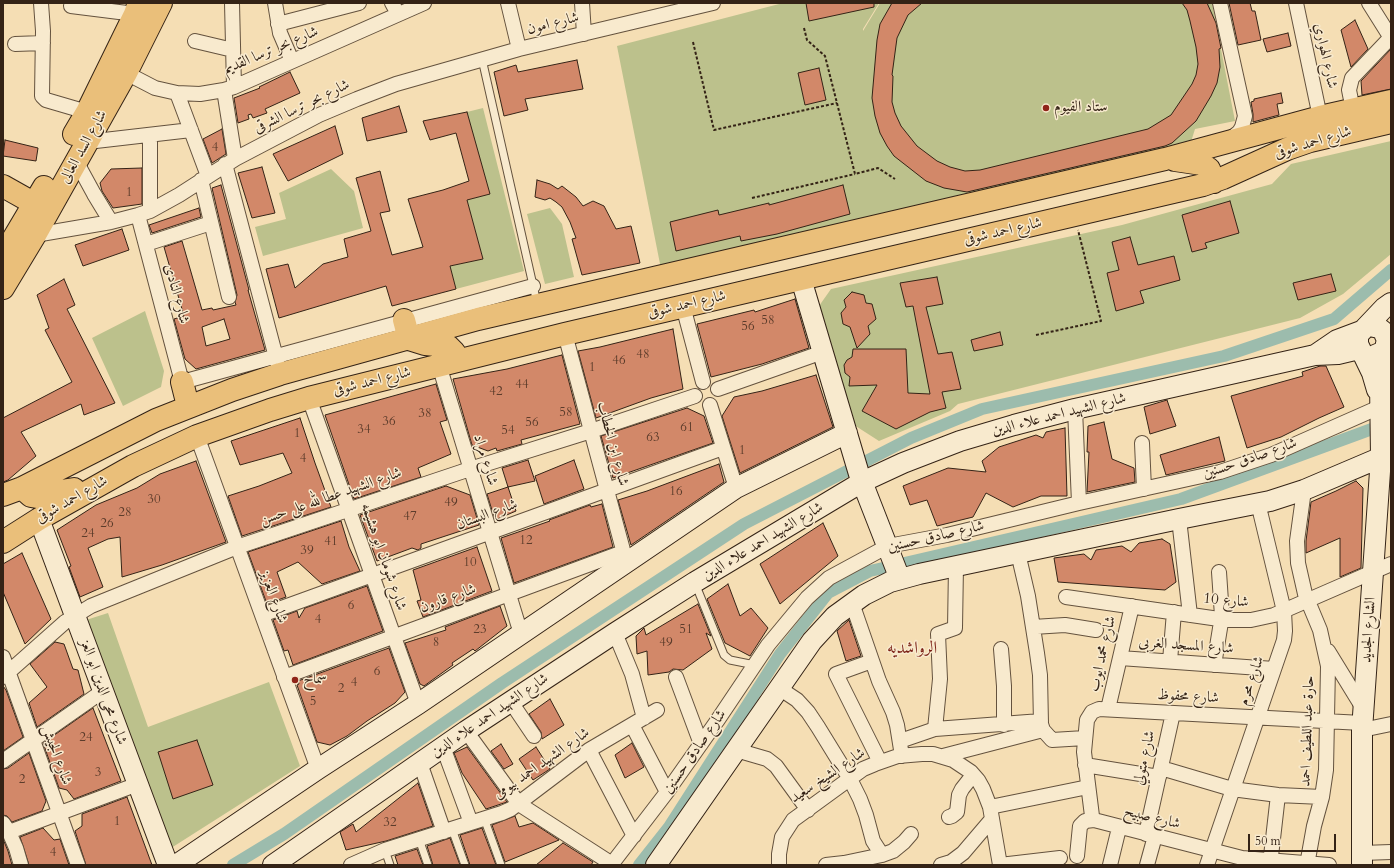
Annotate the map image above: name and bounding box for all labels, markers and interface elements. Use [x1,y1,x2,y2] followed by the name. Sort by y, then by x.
[525,9,581,39] street label: شارع امون
[1309,22,1341,90] street label: شارع الهواري
[221,23,321,79] street label: شارع بحر ترسا القديم
[251,76,353,138] street label: شارع بحر ترسا الشرقى
[1054,99,1108,117] place label: ستاد الفيوم
[1041,103,1051,113] marker: ستاد الفيوم
[56,107,112,187] street label: شارع السد العالى
[1272,123,1354,163] street label: شارع احمد شوقى
[212,140,218,156] house number: 4
[126,185,132,201] house number: 1
[962,214,1044,250] street label: شارع احمد شوقى
[159,262,193,326] street label: شارع النادى
[646,287,728,323] street label: شارع احمد شوقى
[761,313,775,329] house number: 58
[741,319,755,335] house number: 56
[636,347,650,363] house number: 48
[612,353,626,369] house number: 46
[589,360,595,376] house number: 1
[331,364,413,400] street label: شارع احمد شوقى
[515,377,529,393] house number: 44
[489,384,503,400] house number: 42
[990,390,1128,440] street label: شارع الشهيد احمد علاء الدين
[592,400,632,488] street label: شارع ابن الخطاب
[559,405,573,421] house number: 58
[418,406,432,422] house number: 38
[382,414,396,430] house number: 36
[525,415,539,431] house number: 56
[680,420,694,436] house number: 61
[357,422,371,438] house number: 34
[501,423,515,439] house number: 54
[294,426,300,442] house number: 1
[646,430,660,446] house number: 63
[469,432,501,488] street label: شارع مراد
[1201,434,1299,484] street label: شارع صادق حسنين
[739,443,745,459] house number: 1
[300,451,306,467] house number: 4
[258,464,404,530] street label: شارع الشهيد عطا لله على حسن
[33,472,111,528] street label: شارع احمد شوقى
[669,484,683,500] house number: 16
[147,492,161,508] house number: 30
[444,495,458,511] house number: 49
[454,496,520,534] street label: شارع البستان
[699,499,827,585] street label: شارع الشهيد احمد علاء الدين
[356,501,410,613] street label: شارع شومان ابو هشيمه
[118,505,132,521] house number: 28
[403,509,417,525] house number: 47
[100,516,114,532] house number: 26
[886,517,986,557] street label: شارع صادق حسنين
[81,526,95,542] house number: 24
[519,533,533,549] house number: 12
[324,534,338,550] house number: 41
[300,543,314,559] house number: 39
[463,555,477,571] house number: 10
[255,568,291,626] street label: شارع العزيز
[417,581,479,617] street label: شارع قارون
[1203,590,1249,612] street label: شارع 10
[1358,597,1380,663] street label: الشارع الجديد
[348,598,354,614] house number: 6
[315,612,321,628] house number: 4
[1086,614,1120,694] street label: شارع محمد ايوب
[473,622,487,638] house number: 23
[679,622,693,638] house number: 51
[1138,634,1234,658] street label: شارع المسجد الغربى
[433,635,439,651] house number: 8
[659,635,673,651] house number: 49
[76,637,130,747] street label: شارع محى الدين ابو العز
[887,639,937,659] district label: الرواشديه
[1235,654,1269,708] street label: شارع محرم
[374,664,380,680] house number: 6
[428,670,552,762] street label: شارع الشهيد احمد علاء الدين
[303,671,327,689] place label: سماح
[290,675,300,685] marker: سماح
[351,675,357,691] house number: 4
[1297,675,1319,787] street label: حارة عبد اللطيف احمد
[338,681,344,697] house number: 2
[1157,686,1219,708] street label: شارع محفوظ
[310,694,316,710] house number: 5
[659,707,731,797] street label: شارع صادق حسنين
[37,722,75,788] street label: شارع الجيش
[491,724,593,804] street label: شارع الشهيد احمد بيومى
[1130,729,1160,787] street label: شارع متولي
[79,730,93,746] house number: 24
[787,744,869,808] street label: شارع الشيخ سعيد
[95,765,101,781] house number: 3
[19,772,25,788] house number: 2
[1122,802,1182,834] street label: شارع صبيح
[114,814,120,830] house number: 1
[383,815,397,831] house number: 32
[1250,826,1338,852] scale bar
[1255,833,1281,849] text: 50 m
[50,845,56,861] house number: 4

